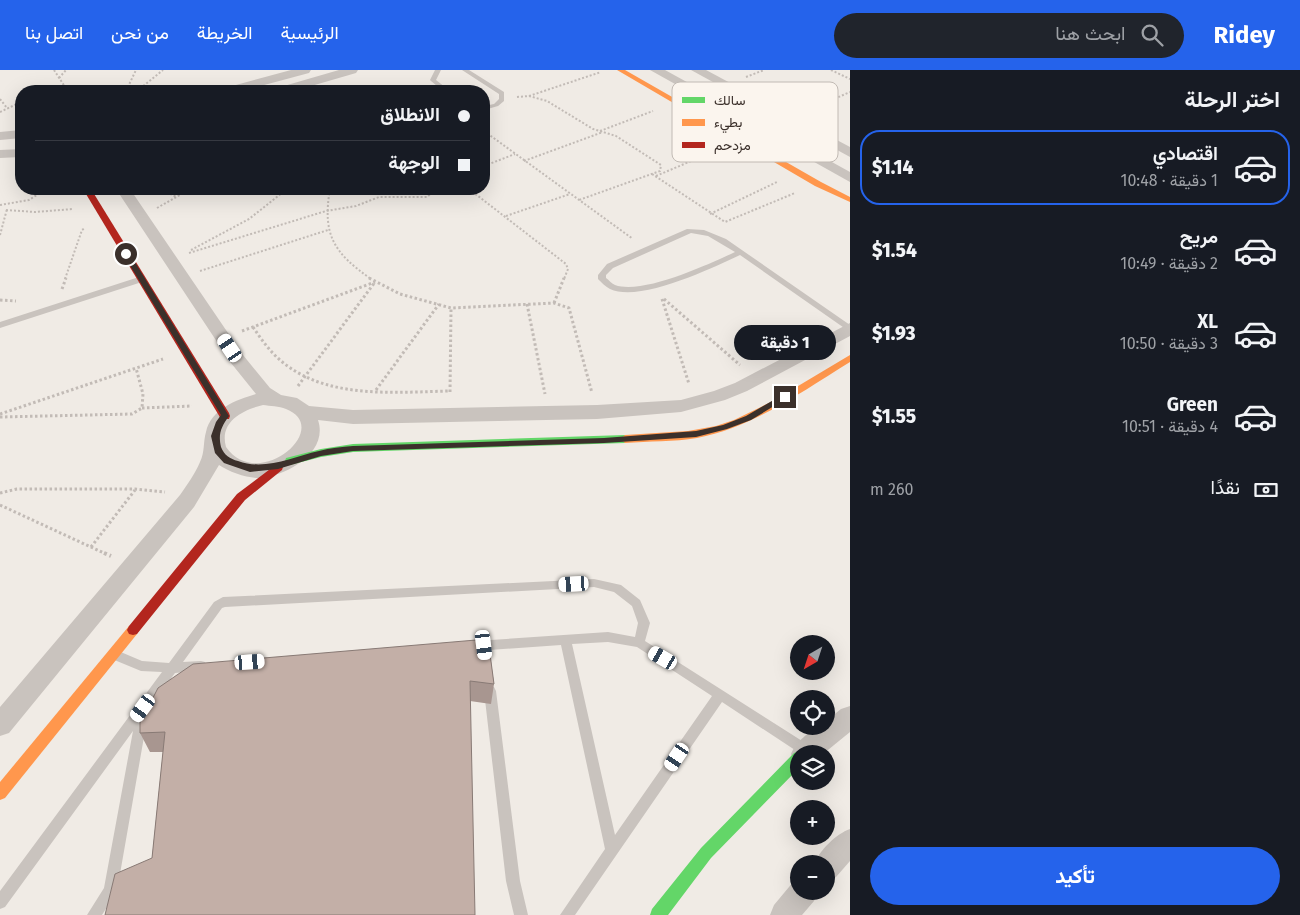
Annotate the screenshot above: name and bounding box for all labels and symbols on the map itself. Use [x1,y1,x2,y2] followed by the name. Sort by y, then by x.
[672,82,838,162] legend
[714,92,745,109] text: سالك
[714,114,742,134] text: بطيء
[714,137,751,154] text: مزدحم
[115,243,137,265] route start
[734,325,836,360] callout: 1 دقيقة
[215,331,244,365] car
[774,386,796,408] route end
[558,576,589,592] car
[474,629,493,661] car
[790,635,835,680] north arrow
[646,644,679,672] car
[234,653,265,671] car
[128,691,157,725] car
[662,740,691,774] car

